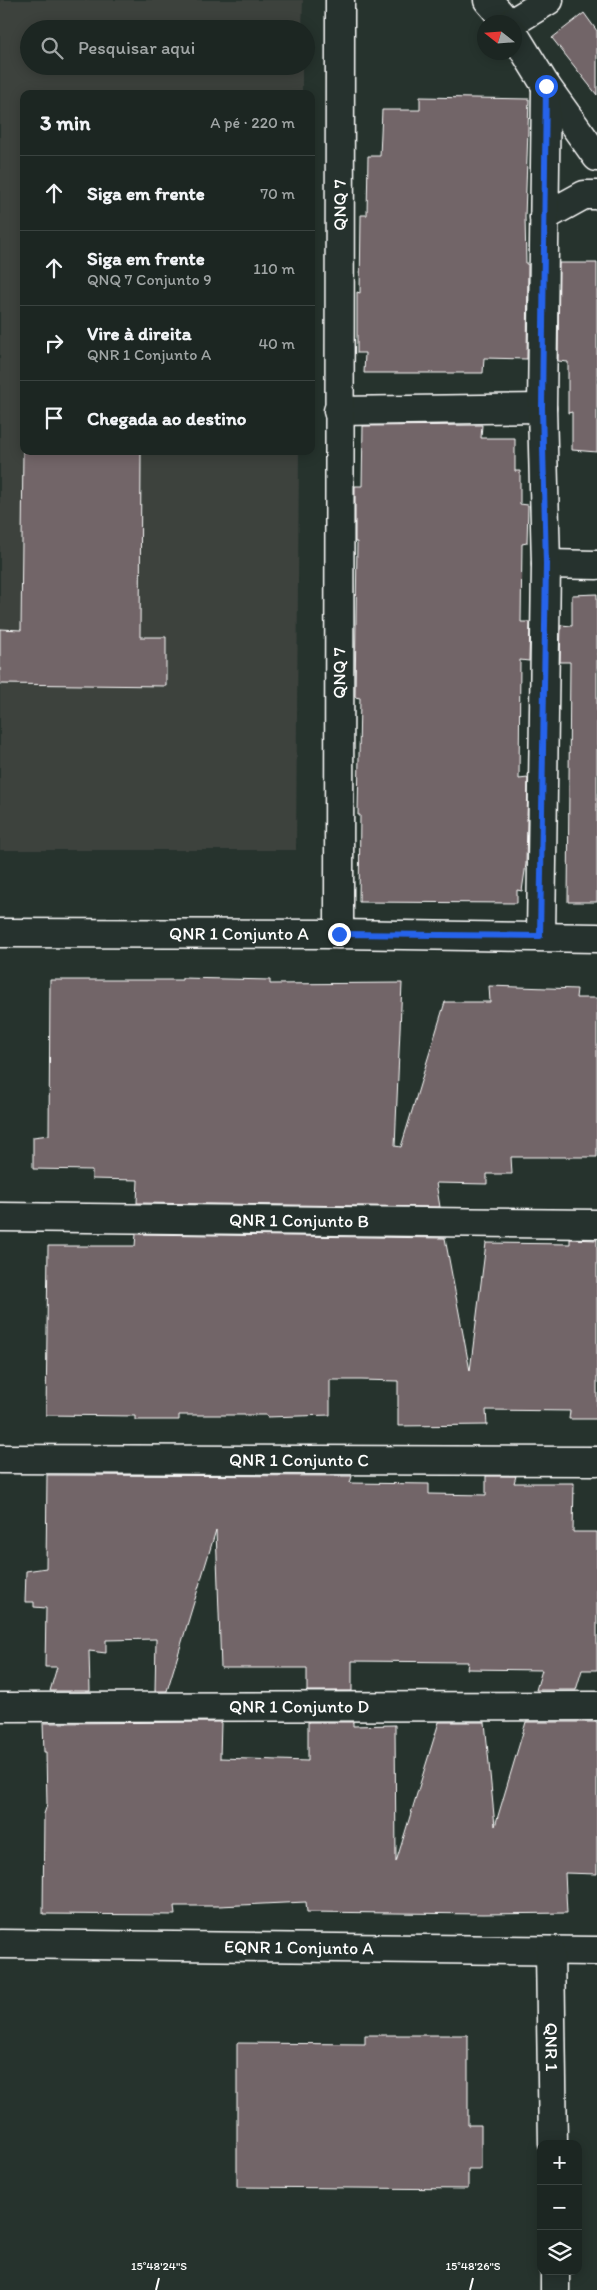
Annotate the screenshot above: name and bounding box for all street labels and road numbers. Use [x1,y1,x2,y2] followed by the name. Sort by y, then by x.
[329,179,351,231] street label: QNQ 7
[328,647,350,699] street label: QNQ 7
[169,922,309,945] street label: QNR 1 Conjunto A
[229,1209,369,1232] street label: QNR 1 Conjunto B
[229,1449,369,1471] street label: QNR 1 Conjunto C
[229,1695,369,1718] street label: QNR 1 Conjunto D
[224,1936,374,1959] street label: EQNR 1 Conjunto A
[540,2022,563,2072] street label: QNR 1

